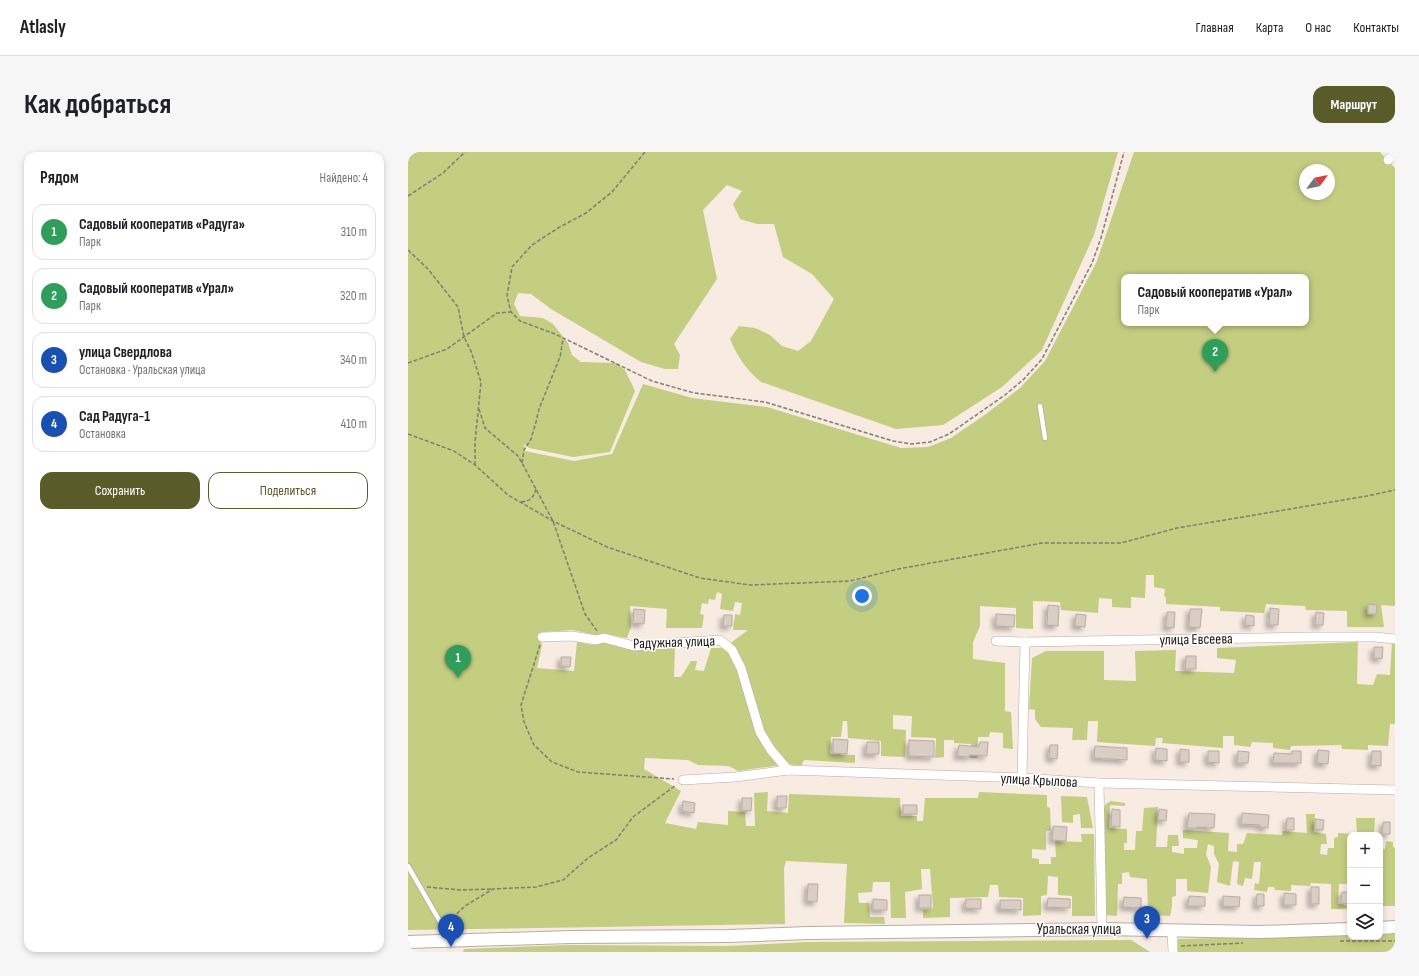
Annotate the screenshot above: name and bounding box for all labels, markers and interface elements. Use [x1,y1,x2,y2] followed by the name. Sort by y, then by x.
[20,16,66,39] text: Atlasly
[1196,19,1234,36] text: Главная
[1256,19,1283,36] text: Карта
[1305,19,1331,36] text: О нас
[1353,19,1399,36] text: Контакты
[1313,86,1395,123] button: Маршрут
[24,88,171,121] text: Как добраться
[1299,164,1335,200] north arrow
[40,168,79,188] text: Рядом
[320,170,368,186] text: Найдено: 4
[79,215,245,234] text: Садовый кооператив «Радуга»
[51,224,57,240] text: 1
[341,224,367,240] text: 310 m
[79,234,101,250] text: Парк
[1121,274,1309,326] popup
[79,279,234,298] text: Садовый кооператив «Урал»
[1137,283,1293,302] text: Садовый кооператив «Урал»
[51,288,57,304] text: 2
[340,288,367,304] text: 320 m
[79,298,101,314] text: Парк
[1137,302,1159,318] text: Парк
[1202,339,1228,372] pin: 2
[79,343,172,362] text: улица Свердлова
[51,352,57,368] text: 3
[340,352,367,368] text: 340 m
[79,362,206,378] text: Остановка · Уральская улица
[79,407,150,426] text: Сад Радуга-1
[51,416,57,432] text: 4
[341,416,367,432] text: 410 m
[79,426,126,442] text: Остановка
[40,472,200,509] button: Сохранить
[208,472,368,509] button: Поделиться
[852,586,872,606] your location
[1159,629,1233,650] street label: улица Евсеева
[633,632,716,653] street label: Радужная улица
[445,645,471,678] pin: 1
[1000,769,1078,792] street label: улица Крылова
[1347,832,1383,940] map controls
[1347,832,1383,868] button: +
[1347,868,1383,904] button: −
[1347,904,1383,940] button: layers
[1134,906,1160,939] pin: 3
[438,914,464,947] pin: 4
[1037,920,1121,939] street label: Уральская улица

